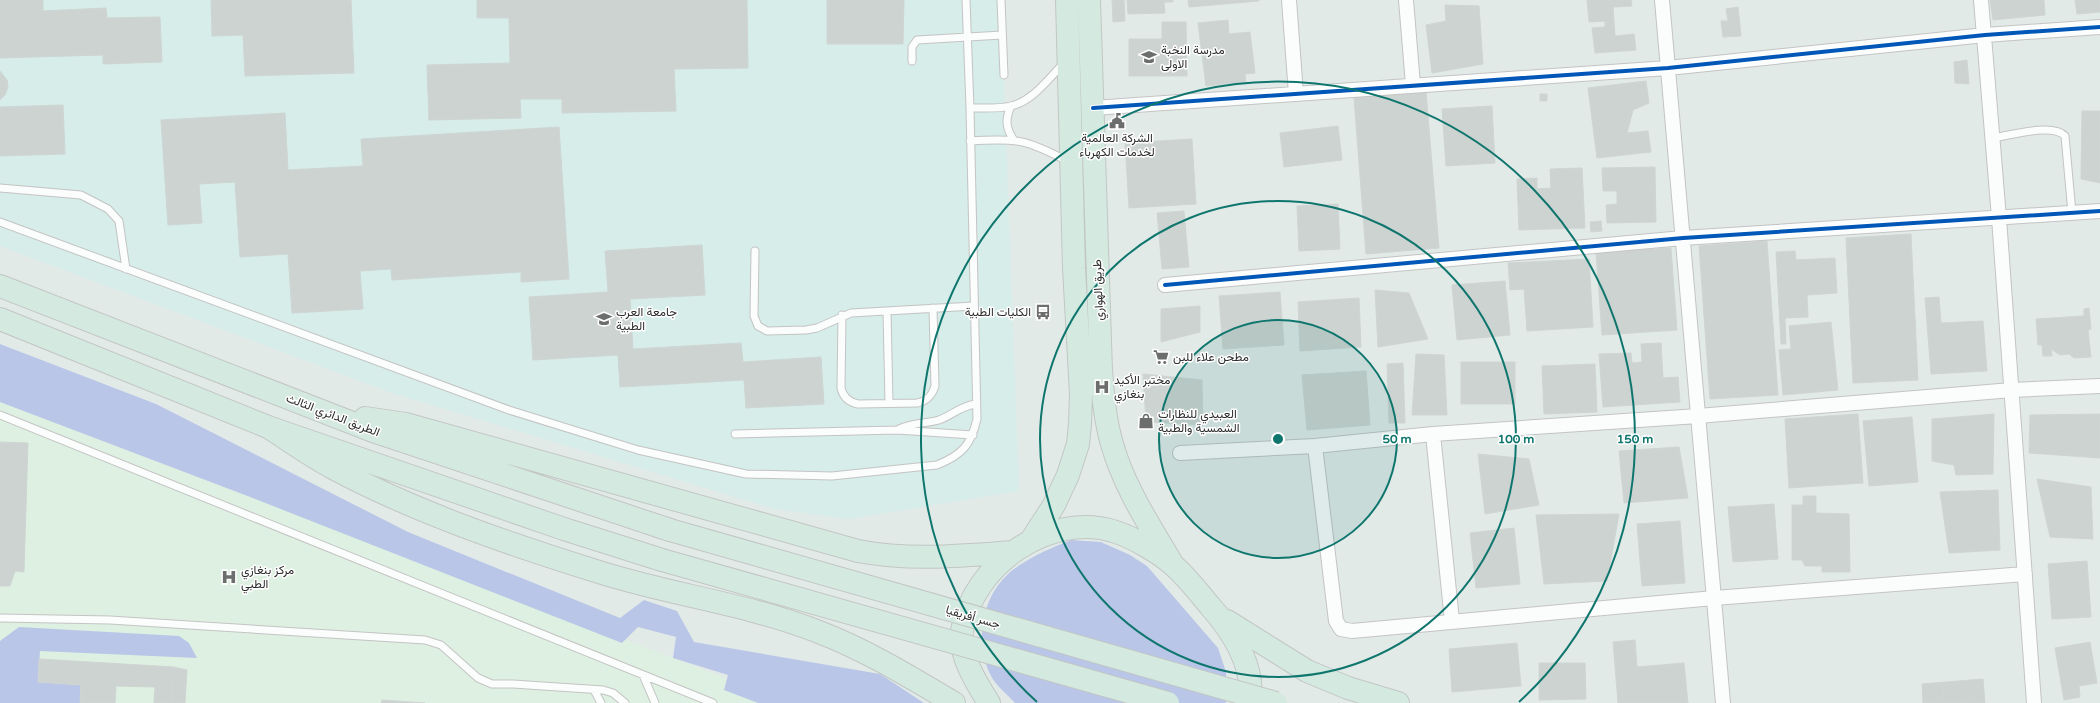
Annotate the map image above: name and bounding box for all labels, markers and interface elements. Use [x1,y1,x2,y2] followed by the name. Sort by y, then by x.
[1161,43,1225,72] place label: مدرسة النخبة الاولى
[1140,48,1158,66] school or university icon: مدرسة النخبة الاولى
[1108,112,1126,130] public building icon: الشركة العالمية لخدمات الكهرباء
[1079,131,1155,160] place label: الشركة العالمية لخدمات الكهرباء
[1090,259,1109,321] street label: طريق الهواري
[1034,303,1052,321] bus stop icon: الكليات الطبية
[616,305,677,333] place label: جامعة العرب الطبية
[965,305,1031,319] place label: الكليات الطبية
[595,310,613,328] school or university icon: جامعة العرب الطبية
[1152,348,1170,366] supermarket icon: مطحن علاء للبن
[1173,350,1249,365] place label: مطحن علاء للبن
[1114,373,1170,404] place label: مختبر الأكيد بنغازي
[1093,378,1111,396] hospital icon: مختبر الأكيد بنغازي
[283,391,382,442] street label: الطريق الدائري الثالث
[1158,407,1239,436] place label: العبيدي للنظارات الشمسية والطبية
[1137,412,1155,430] shop icon: العبيدي للنظارات الشمسية والطبية
[1271,432,1285,446] centre of rings
[1382,432,1412,446] text: 50 m
[1498,432,1534,446] text: 100 m
[1617,432,1653,446] text: 150 m
[241,563,294,594] place label: مركز بنغازي الطبي
[220,568,238,586] hospital icon: مركز بنغازي الطبي
[944,603,1002,632] street label: جسر أفريقيا

